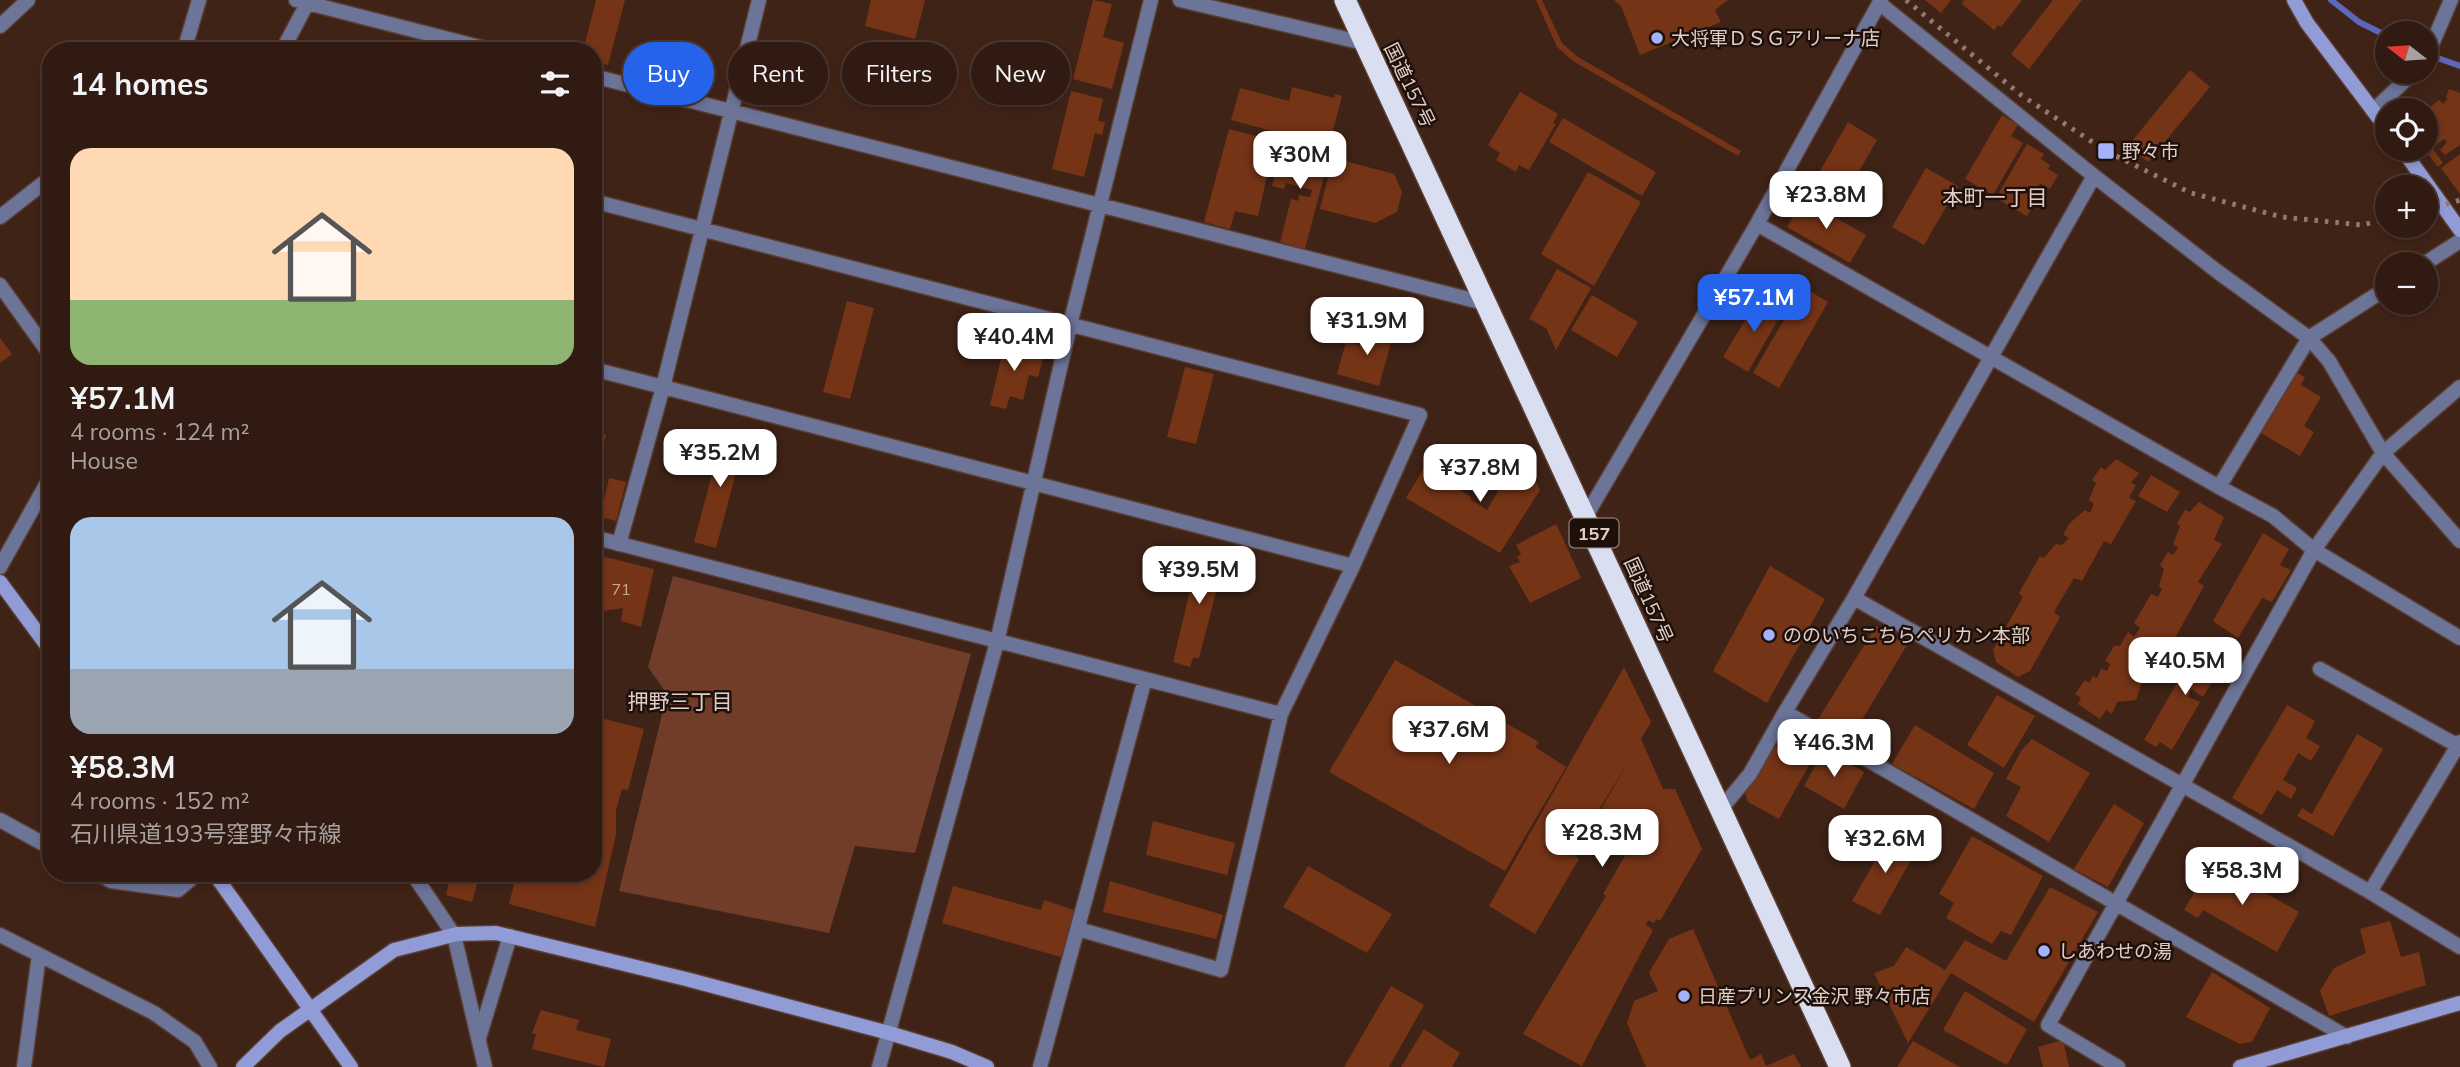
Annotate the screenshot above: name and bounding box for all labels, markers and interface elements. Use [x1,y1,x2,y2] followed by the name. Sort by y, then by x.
[2375,21,2438,84] north arrow
[2375,21,2438,315] map controls
[1671,26,1880,50] place label: 大将軍ＤＳＧアリーナ店
[1649,30,1665,46] marker: 大将軍ＤＳＧアリーナ店
[1379,39,1441,131] street label: 国道157号
[623,42,714,105] chip: Buy
[728,42,828,105] chip: Rent
[842,42,957,105] chip: Filters
[971,42,1070,105] chip: New
[70,65,209,103] text: 14 homes
[536,65,574,103] icon: filters
[2375,98,2438,161] button: locate
[1259,132,1341,191] pin: ¥30M
[1269,139,1331,168] text: ¥30M
[2122,139,2179,163] place label: 野々市
[2096,141,2116,161] marker: 野々市
[1769,172,1883,231] pin: ¥23.8M
[2375,175,2438,238] button: +
[1786,179,1866,208] text: ¥23.8M
[1943,184,2048,210] district label: 本町一丁目
[259,194,385,320] icon: home
[2375,252,2438,315] button: −
[1697,274,1811,334] pin: ¥57.1M
[1714,282,1794,311] text: ¥57.1M
[1310,298,1424,357] pin: ¥31.9M
[1327,305,1407,334] text: ¥31.9M
[957,314,1071,373] pin: ¥40.4M
[974,321,1054,350] text: ¥40.4M
[70,379,176,417] text: ¥57.1M
[70,417,250,446] text: 4 rooms · 124 m²
[663,430,777,489] pin: ¥35.2M
[680,437,760,466] text: ¥35.2M
[1423,444,1537,504] pin: ¥37.8M
[70,446,138,475] text: House
[1440,452,1520,481] text: ¥37.8M
[1570,518,1618,548] road number: 157
[1142,546,1256,606] pin: ¥39.5M
[1619,553,1679,647] street label: 国道157号
[1159,554,1239,583] text: ¥39.5M
[259,562,385,688] icon: home
[611,579,631,599] house number: 71
[1783,623,2030,647] place label: ののいちこちらペリカン本部
[1761,627,1777,643] marker: ののいちこちらペリカン本部
[2128,638,2242,697] pin: ¥40.5M
[2145,645,2225,674] text: ¥40.5M
[628,688,733,714] district label: 押野三丁目
[1392,706,1506,766] pin: ¥37.6M
[1409,714,1489,743] text: ¥37.6M
[1777,720,1891,779] pin: ¥46.3M
[1794,727,1874,756] text: ¥46.3M
[70,748,176,786] text: ¥58.3M
[70,786,250,815] text: 4 rooms · 152 m²
[1545,810,1659,869] pin: ¥28.3M
[1828,816,1942,875] pin: ¥32.6M
[1562,817,1642,846] text: ¥28.3M
[70,819,341,848] text: 石川県道193号窪野々市線
[1845,823,1925,852] text: ¥32.6M
[2185,848,2299,907] pin: ¥58.3M
[2202,855,2282,884] text: ¥58.3M
[2058,939,2172,963] place label: しあわせの湯
[2036,943,2052,959] marker: しあわせの湯
[1698,984,1931,1008] place label: 日産プリンス金沢 野々市店
[1676,988,1692,1004] marker: 日産プリンス金沢 野々市店

